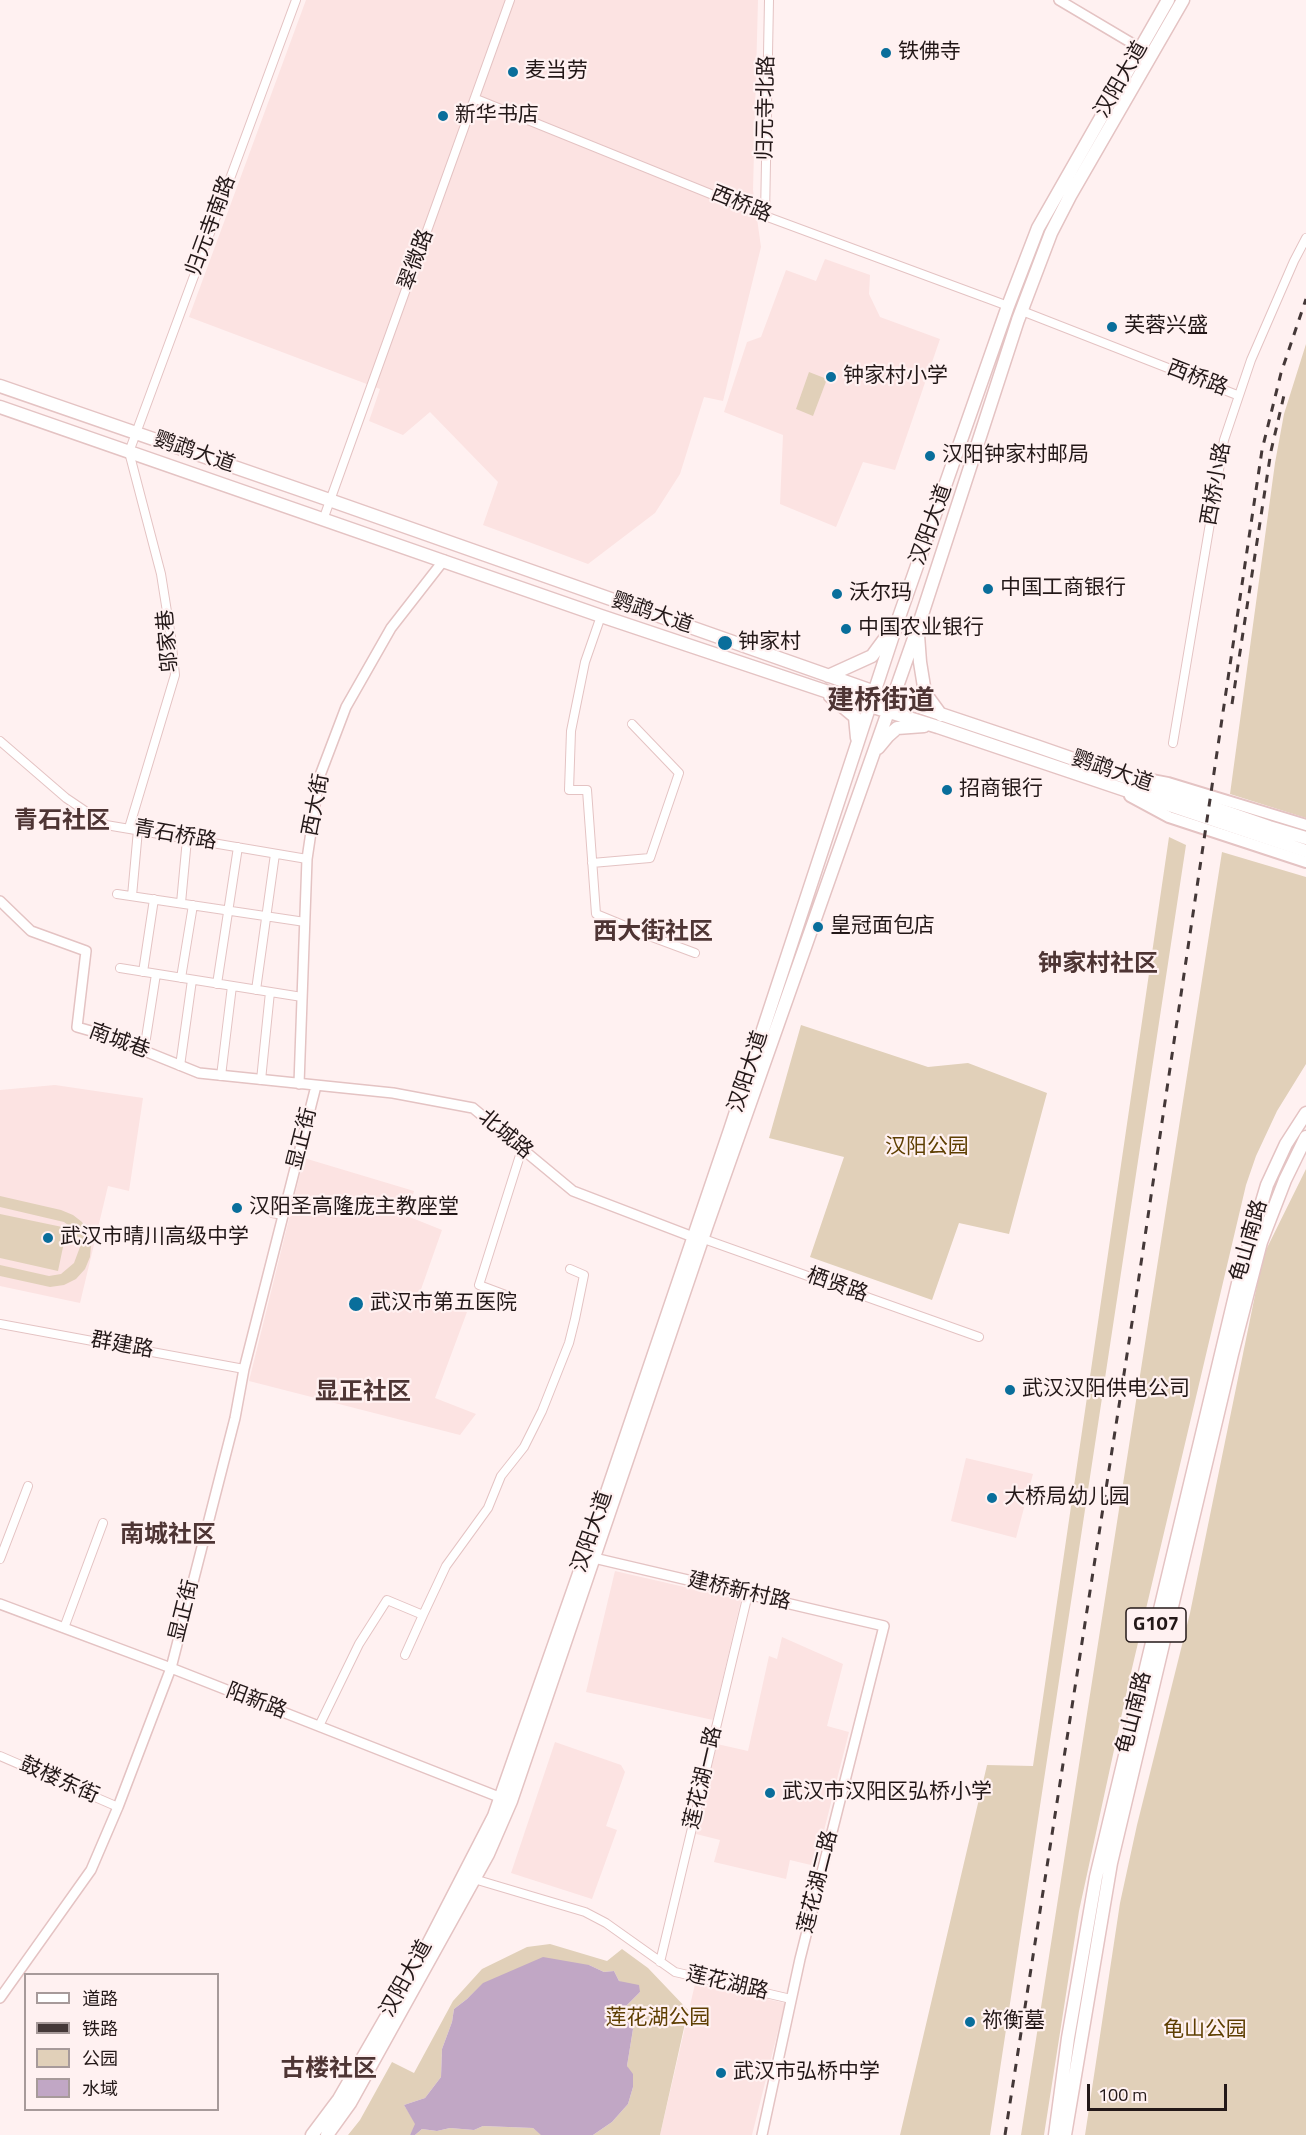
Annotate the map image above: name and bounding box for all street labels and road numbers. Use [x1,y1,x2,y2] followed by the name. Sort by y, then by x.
[1090,37,1154,123] street label: 汉阳大道
[753,55,781,161] street label: 归元寺北路
[182,172,242,280] street label: 归元寺南路
[707,182,775,228] street label: 西桥路
[394,226,440,294] street label: 翠微路
[1163,356,1231,402] street label: 西桥路
[150,427,238,479] street label: 鹦鹉大道
[1197,440,1237,528] street label: 西桥小路
[906,481,958,569] street label: 汉阳大道
[608,588,696,640] street label: 鹦鹉大道
[154,609,184,673] street label: 邬家巷
[1068,746,1156,798] street label: 鹦鹉大道
[299,772,335,838] street label: 西大街
[131,816,219,856] street label: 青石桥路
[85,1019,153,1065] street label: 南城巷
[724,1028,774,1116] street label: 汉阳大道
[283,1105,323,1173] street label: 显正街
[473,1105,537,1165] street label: 北城路
[1226,1197,1274,1285] street label: 龟山南路
[803,1264,871,1308] street label: 栖贤路
[89,1328,155,1364] street label: 群建路
[567,1488,619,1576] street label: 汉阳大道
[685,1568,793,1616] street label: 建桥新村路
[165,1577,205,1645] street label: 显正街
[1126,1608,1186,1642] road number: G107
[1113,1669,1157,1757] street label: 龟山南路
[222,1679,290,1725] street label: 阳新路
[680,1724,728,1832] street label: 莲花湖一路
[16,1752,102,1810] street label: 鼓楼东街
[794,1828,844,1936] street label: 莲花湖二路
[376,1936,438,2022] street label: 汉阳大道
[683,1962,771,2006] street label: 莲花湖路

